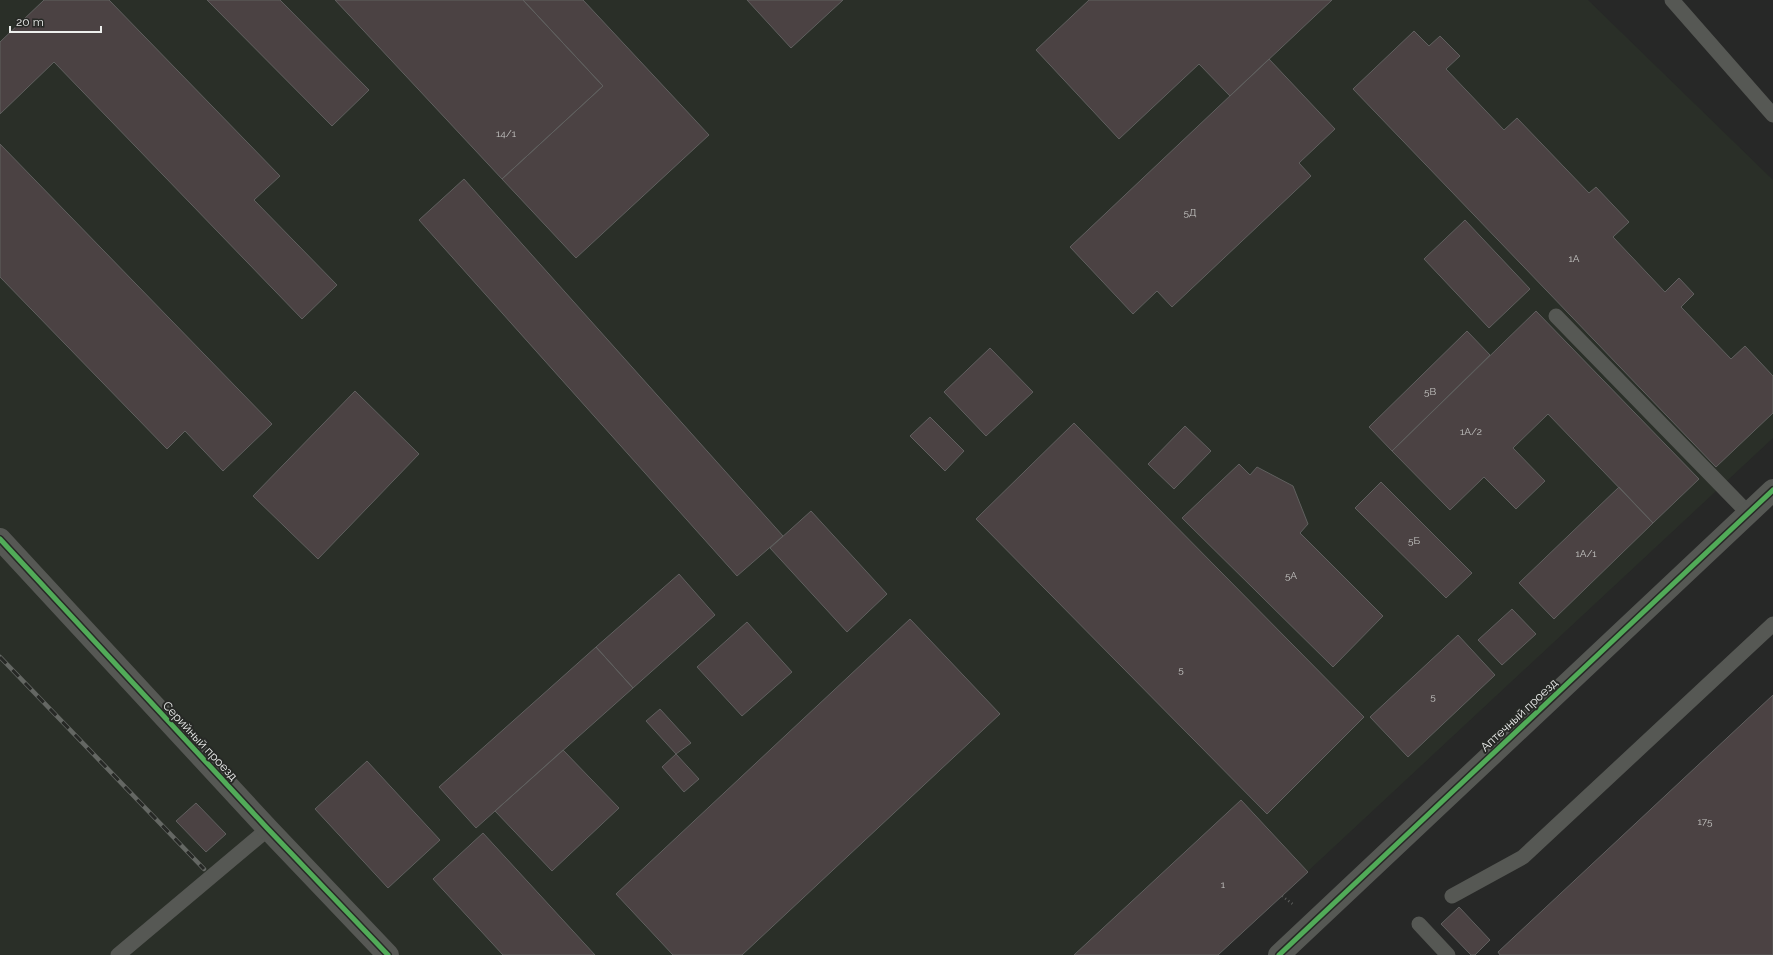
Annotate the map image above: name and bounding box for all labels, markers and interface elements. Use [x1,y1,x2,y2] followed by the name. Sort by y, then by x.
[10,8,101,34] scale bar
[16,15,44,29] text: 20 m
[496,128,517,139] house number: 14/1
[1184,207,1197,218] house number: 5Д
[1568,253,1580,264] house number: 1А
[1424,386,1436,397] house number: 5В
[1460,426,1482,437] house number: 1А/2
[1408,535,1420,546] house number: 5Б
[1575,548,1597,559] house number: 1А/1
[1285,570,1297,581] house number: 5А
[1178,664,1184,675] house number: 5
[1478,676,1560,754] street label: Аптечный проезд
[1430,691,1436,702] house number: 5
[160,699,240,784] street label: Серийный проезд
[1698,816,1713,827] house number: 175
[1221,879,1226,890] house number: 1

